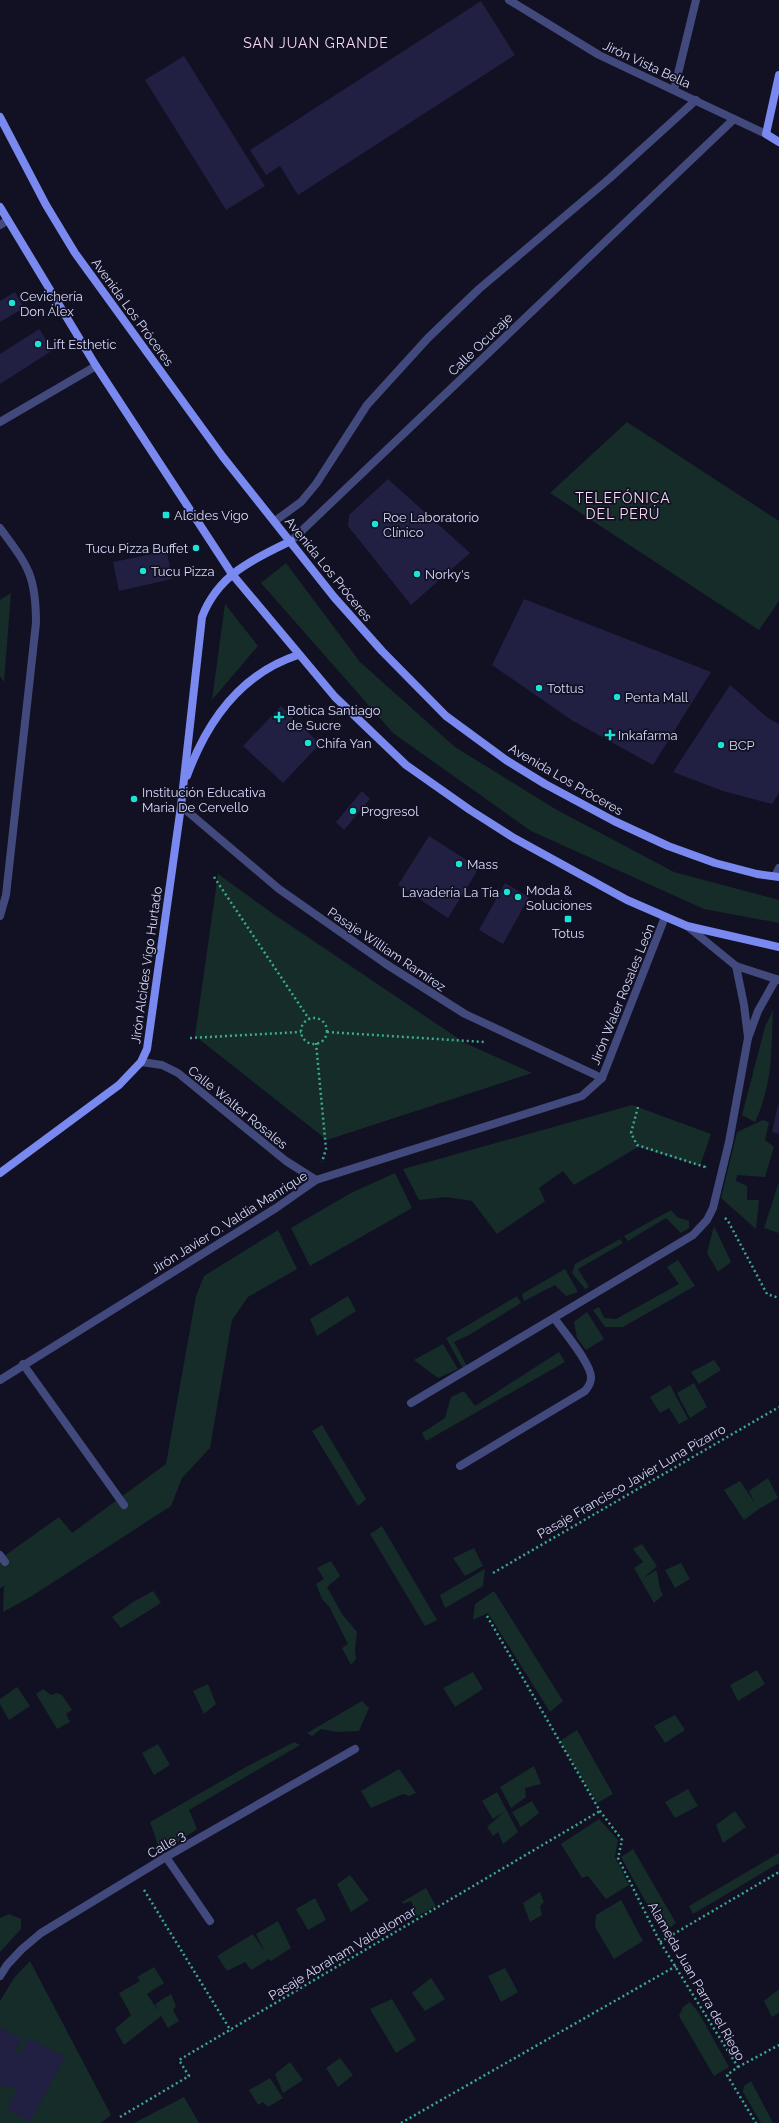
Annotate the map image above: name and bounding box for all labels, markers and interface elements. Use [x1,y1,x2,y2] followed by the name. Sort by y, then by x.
[243,35,389,51] district label: SAN JUAN GRANDE
[601,38,693,91] street label: Jirón Vista Bella
[88,256,177,369] street label: Avenida Los Próceres
[20,289,83,319] place label: Cevichería Don Álex
[7,298,17,308] marker: Cevichería Don Álex
[445,310,516,379] street label: Calle Ocucaje
[46,337,116,352] place label: Lift Esthetic
[33,339,43,349] marker: Lift Esthetic
[575,489,671,522] district label: TELEFÓNICA DEL PERÚ
[174,508,249,523] place label: Alcides Vigo
[161,510,171,520] marker: Alcides Vigo
[383,510,479,540] place label: Roe Laboratorio Clínico
[282,514,375,624] street label: Avenida Los Próceres
[370,519,380,529] marker: Roe Laboratorio Clínico
[85,541,189,556] place label: Tucu Pizza Buffet
[191,543,201,553] marker: Tucu Pizza Buffet
[151,564,215,579] place label: Tucu Pizza
[138,566,148,576] marker: Tucu Pizza
[425,567,470,582] place label: Norky's
[412,569,422,579] marker: Norky's
[547,681,584,696] place label: Tottus
[534,683,544,693] marker: Tottus
[625,690,689,705] place label: Penta Mall
[612,692,622,702] marker: Penta Mall
[287,703,381,733] place label: Botica Santiago de Sucre
[274,712,284,722] marker: Botica Santiago de Sucre
[618,728,678,743] place label: Inkafarma
[605,730,615,740] marker: Inkafarma
[316,736,372,751] place label: Chifa Yan
[303,738,313,748] marker: Chifa Yan
[729,738,755,753] place label: BCP
[716,740,726,750] marker: BCP
[506,741,626,818] street label: Avenida Los Próceres
[142,785,266,815] place label: Institución Educativa Maria De Cervello
[129,794,139,804] marker: Institución Educativa Maria De Cervello
[361,804,419,819] place label: Progresol
[348,806,358,816] marker: Progresol
[467,857,498,872] place label: Mass
[454,859,464,869] marker: Mass
[526,883,592,913] place label: Moda & Soluciones
[128,885,165,1045] street label: Jirón Alcides Vigo Hurtado
[402,885,499,900] place label: Lavadería La Tía
[502,887,512,897] marker: Lavadería La Tía
[513,892,523,902] marker: Moda & Soluciones
[325,904,449,995] street label: Pasaje William Ramírez
[563,914,573,924] marker: Totus
[587,921,658,1067] street label: Jirón Waler Rosales León
[552,926,584,941] place label: Totus
[185,1063,290,1152] street label: Calle Walter Rosales
[148,1168,310,1277] street label: Jirón Javier O. Valdia Manrique
[534,1421,728,1542] street label: Pasaje Francisco Javier Luna Pizarro
[145,1828,188,1861] street label: Calle 3
[645,1899,748,2063] street label: Alameda Juan Parra del Riego
[266,1903,419,2003] street label: Pasaje Abraham Valdelomar

